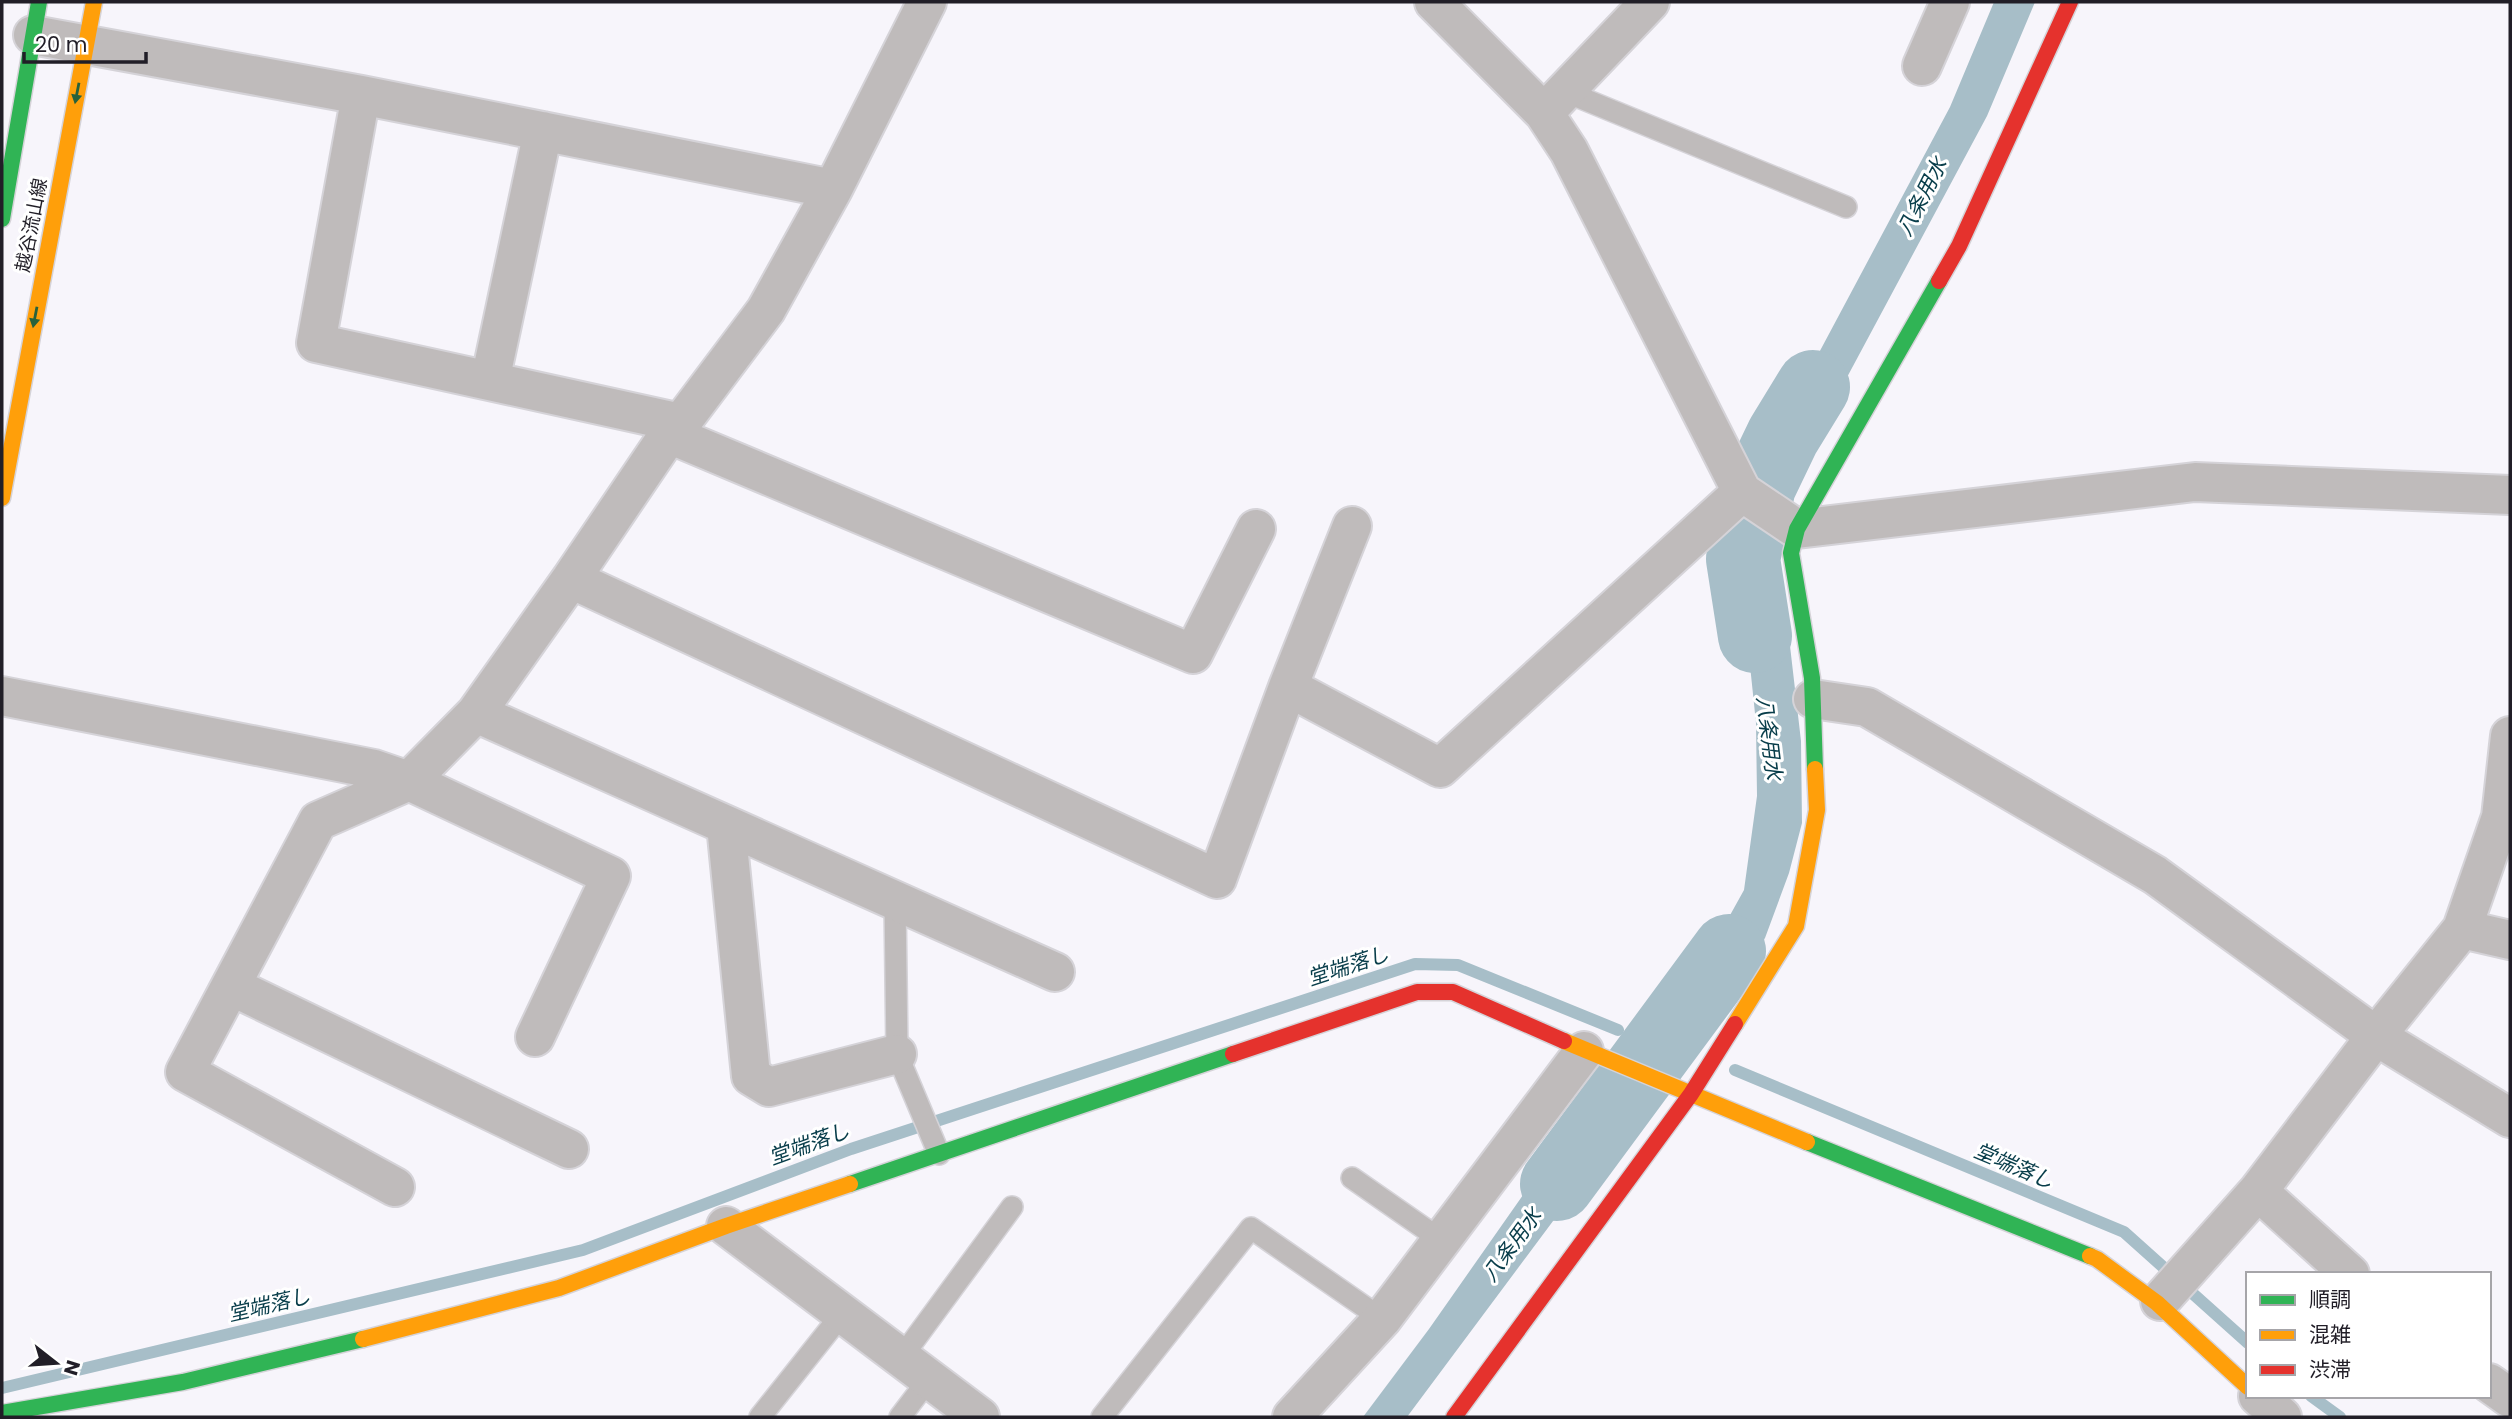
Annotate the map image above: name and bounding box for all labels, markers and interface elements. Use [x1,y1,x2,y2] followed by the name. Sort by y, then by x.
[24,21,147,65] scale bar
[35,30,88,59] text: 20 m
[71,82,82,104] one-way arrow
[1890,151,1954,241] water label: 八条用水
[9,176,54,274] street label: 越谷流山線
[30,306,41,328] one-way arrow
[1750,694,1789,783] water label: 八条用水
[1303,939,1392,992] water label: 堂端落し
[764,1116,853,1172] water label: 堂端落し
[1970,1136,2059,1195] water label: 堂端落し
[1475,1201,1549,1287] water label: 八条用水
[2246,1272,2491,1398] legend
[225,1281,313,1328] water label: 堂端落し
[2309,1285,2351,1314] text: 順調
[2309,1320,2351,1349] text: 混雑
[21,1328,91,1398] north arrow
[2309,1355,2351,1384] text: 渋滞
[57,1357,87,1379] text: N

